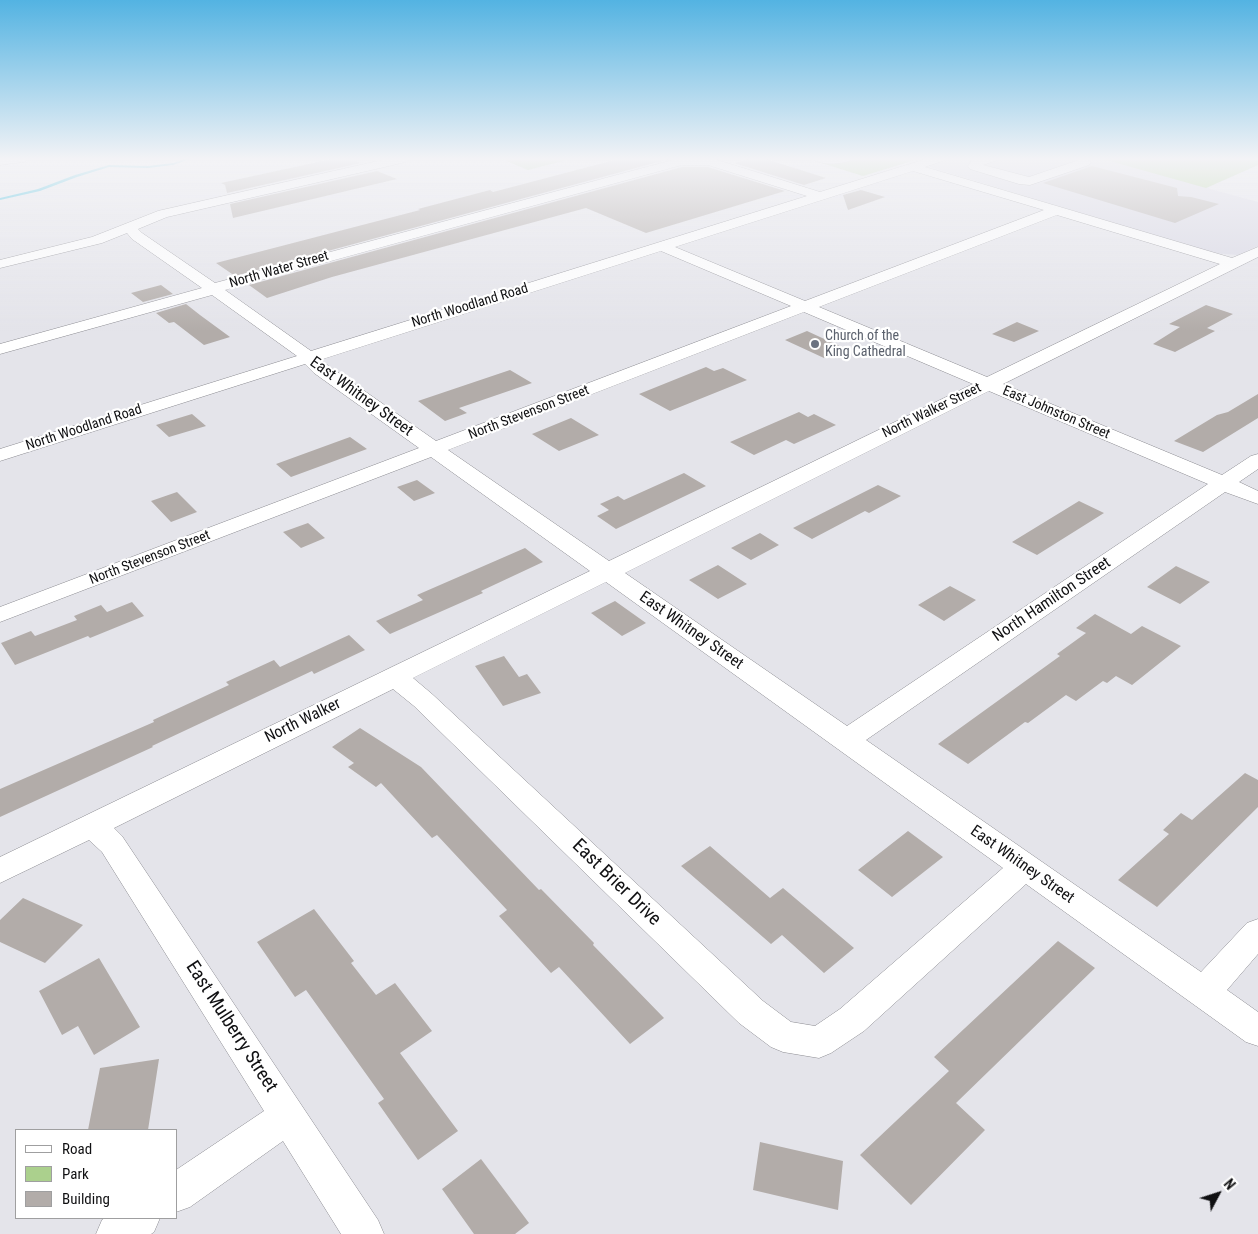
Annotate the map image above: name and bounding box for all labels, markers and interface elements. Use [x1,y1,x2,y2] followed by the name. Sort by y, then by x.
[227,248,331,292] street label: North Water Street
[410,280,530,332] street label: North Woodland Road
[825,328,906,361] place label: Church of the King Cathedral
[809,338,821,350] marker: Church of the King Cathedral
[306,353,416,441] street label: East Whitney Street
[880,380,984,442] street label: North Walker Street
[466,382,592,444] street label: North Stevenson Street
[1000,383,1112,443] street label: East Johnston Street
[24,401,144,455] street label: North Woodland Road
[87,527,213,589] street label: North Stevenson Street
[989,554,1115,646] street label: North Hamilton Street
[635,588,747,674] street label: East Whitney Street
[262,694,344,748] street label: North Walker
[966,822,1078,908] street label: East Whitney Street
[567,835,665,931] street label: East Brier Drive
[180,957,282,1097] street label: East Mulberry Street
[15,1129,178,1219] legend
[62,1140,92,1158] text: Road
[62,1165,89,1183] text: Park
[1193,1169,1243,1219] north arrow
[1221,1176,1238,1193] text: N
[62,1190,110,1208] text: Building

